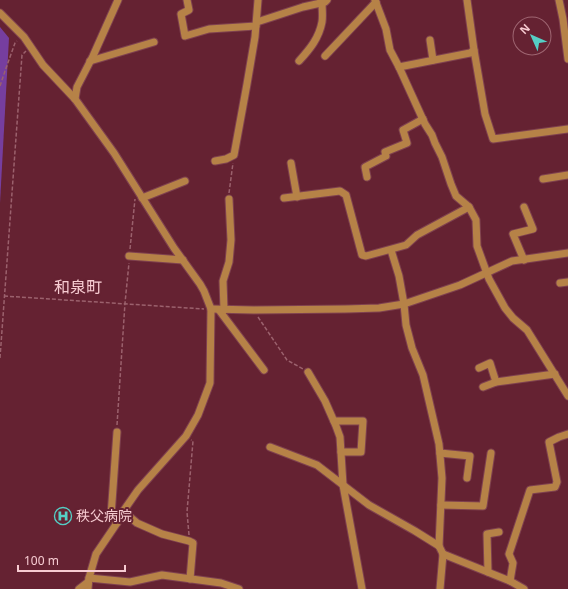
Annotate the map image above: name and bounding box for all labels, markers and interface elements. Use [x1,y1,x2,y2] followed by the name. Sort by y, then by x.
[512,16,552,56] north arrow
[516,20,533,37] text: N
[54,276,102,298] district label: 和泉町
[53,506,73,526] hospital icon: 秩父病院
[76,506,132,525] place label: 秩父病院
[18,547,125,573] scale bar
[24,552,59,569] text: 100 m

